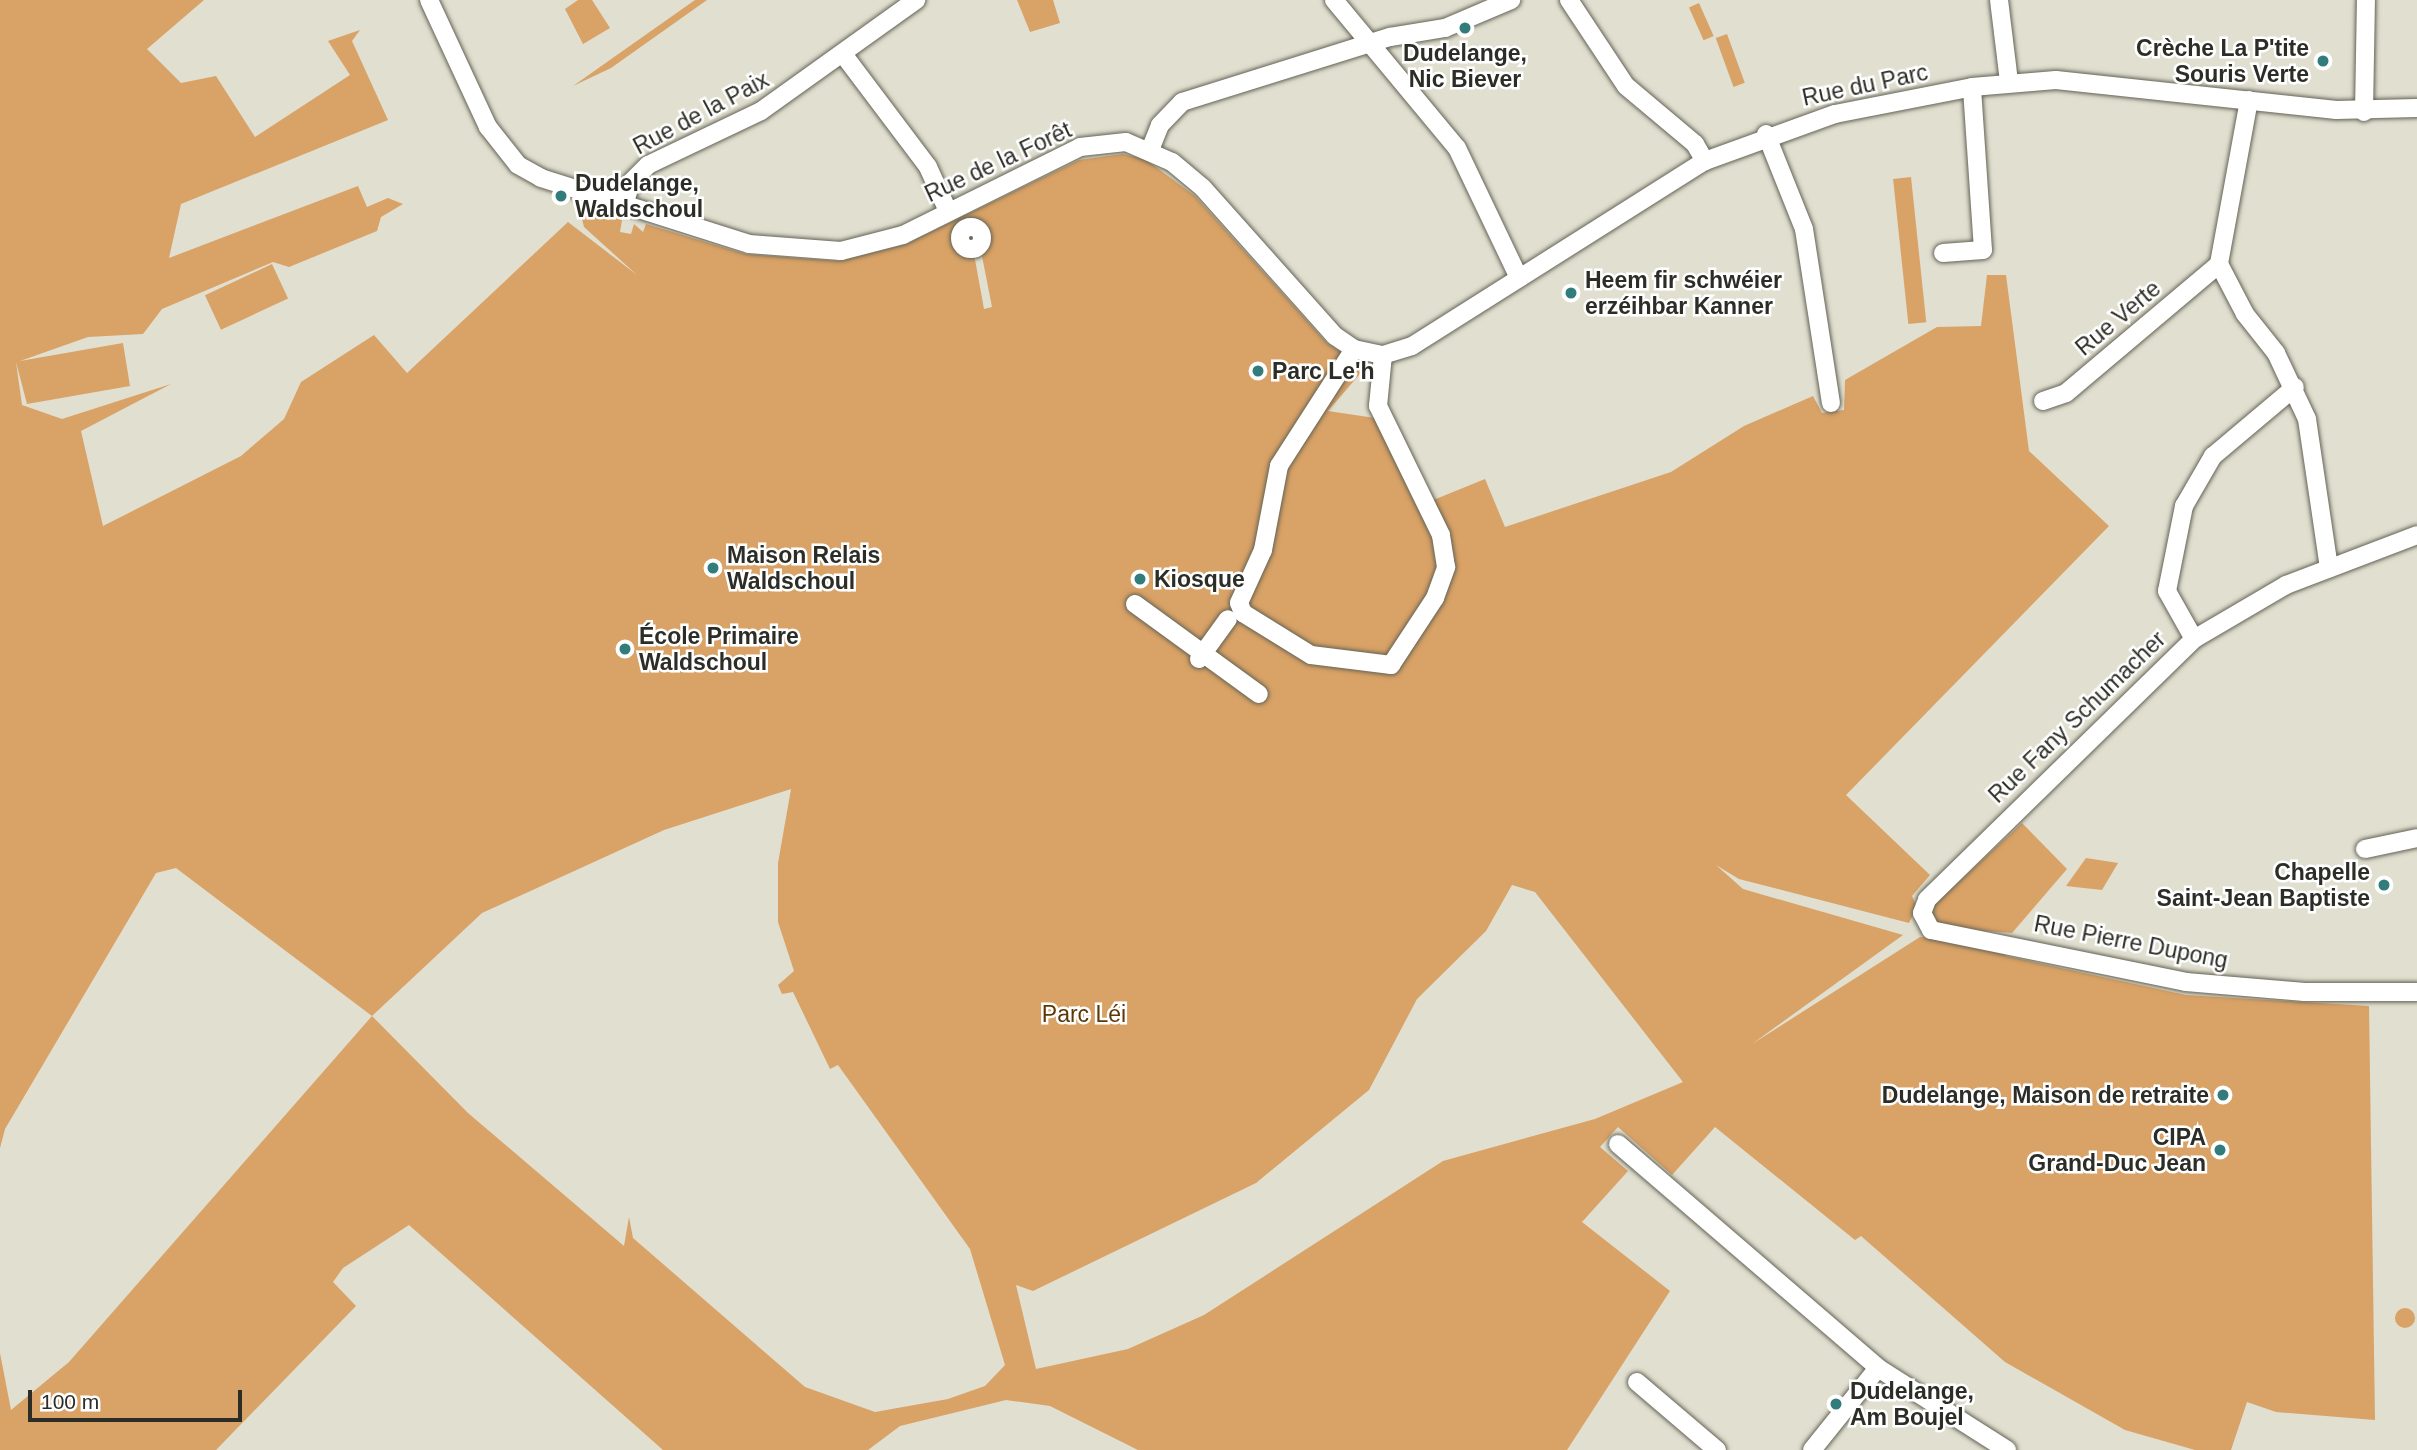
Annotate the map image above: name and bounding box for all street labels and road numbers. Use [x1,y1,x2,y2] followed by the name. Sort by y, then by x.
[1800,58,1930,112] street label: Rue du Parc
[628,66,774,160] street label: Rue de la Paix
[920,116,1076,208] street label: Rue de la Forêt
[2070,275,2166,361] street label: Rue Verte
[1983,625,2171,809] street label: Rue Fany Schumacher
[2032,910,2230,974] street label: Rue Pierre Dupong

